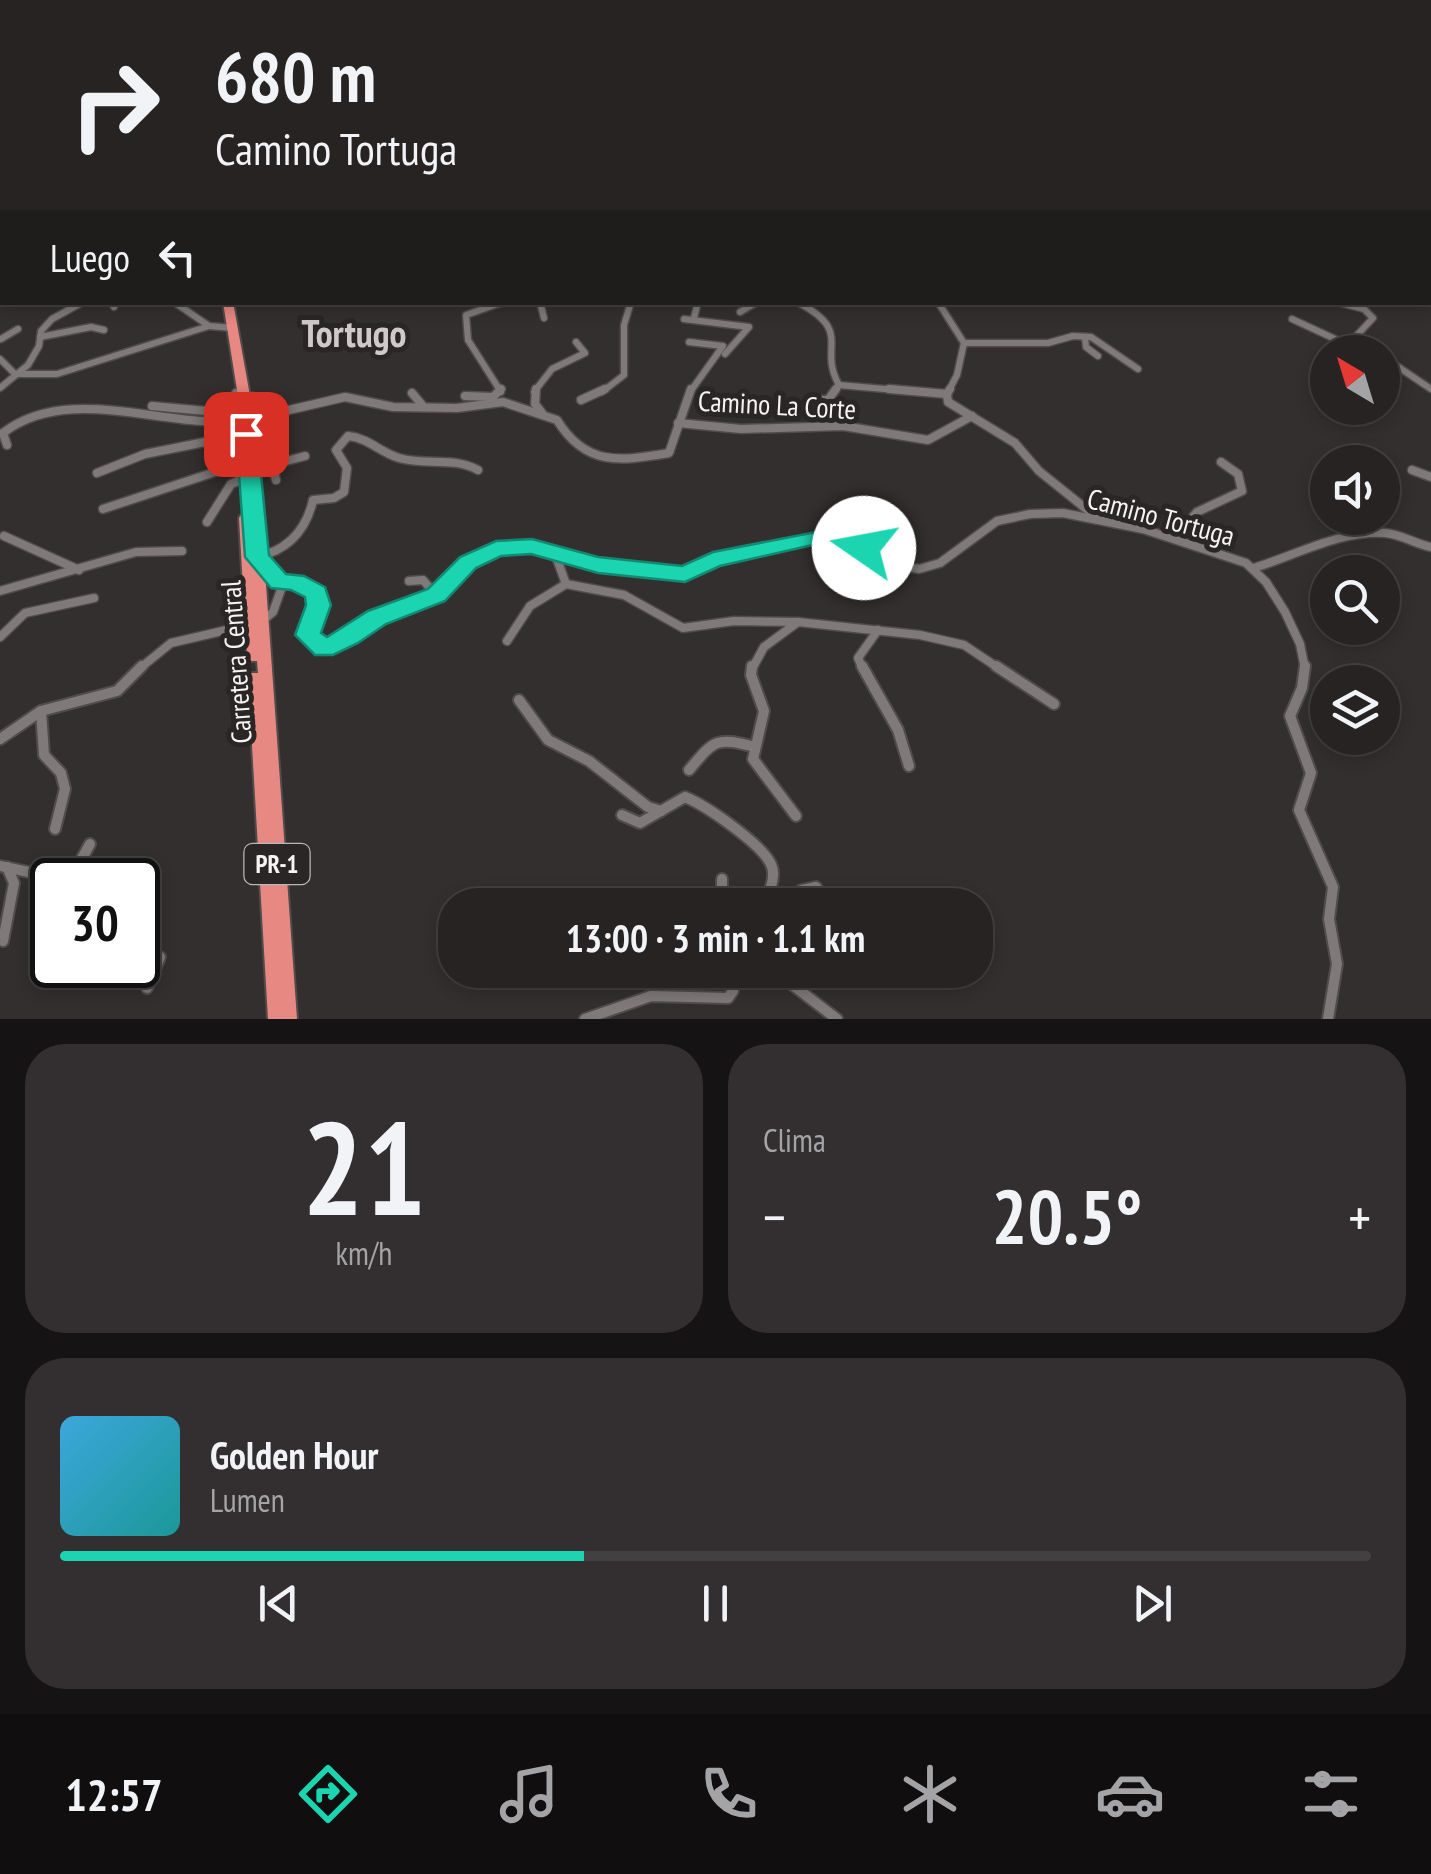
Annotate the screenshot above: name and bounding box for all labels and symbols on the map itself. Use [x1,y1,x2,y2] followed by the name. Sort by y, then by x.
[302,308,406,357] district label: Tortugo
[1310,335,1400,425] north arrow
[697,382,857,427] street label: Camino La Corte
[204,392,289,477] pin
[1084,479,1239,554] street label: Camino Tortuga
[812,496,916,600] position arrow
[211,579,260,745] street label: Carretera Central
[244,844,310,884] road number: PR-1
[30,858,160,988] speed limit sign: 30

